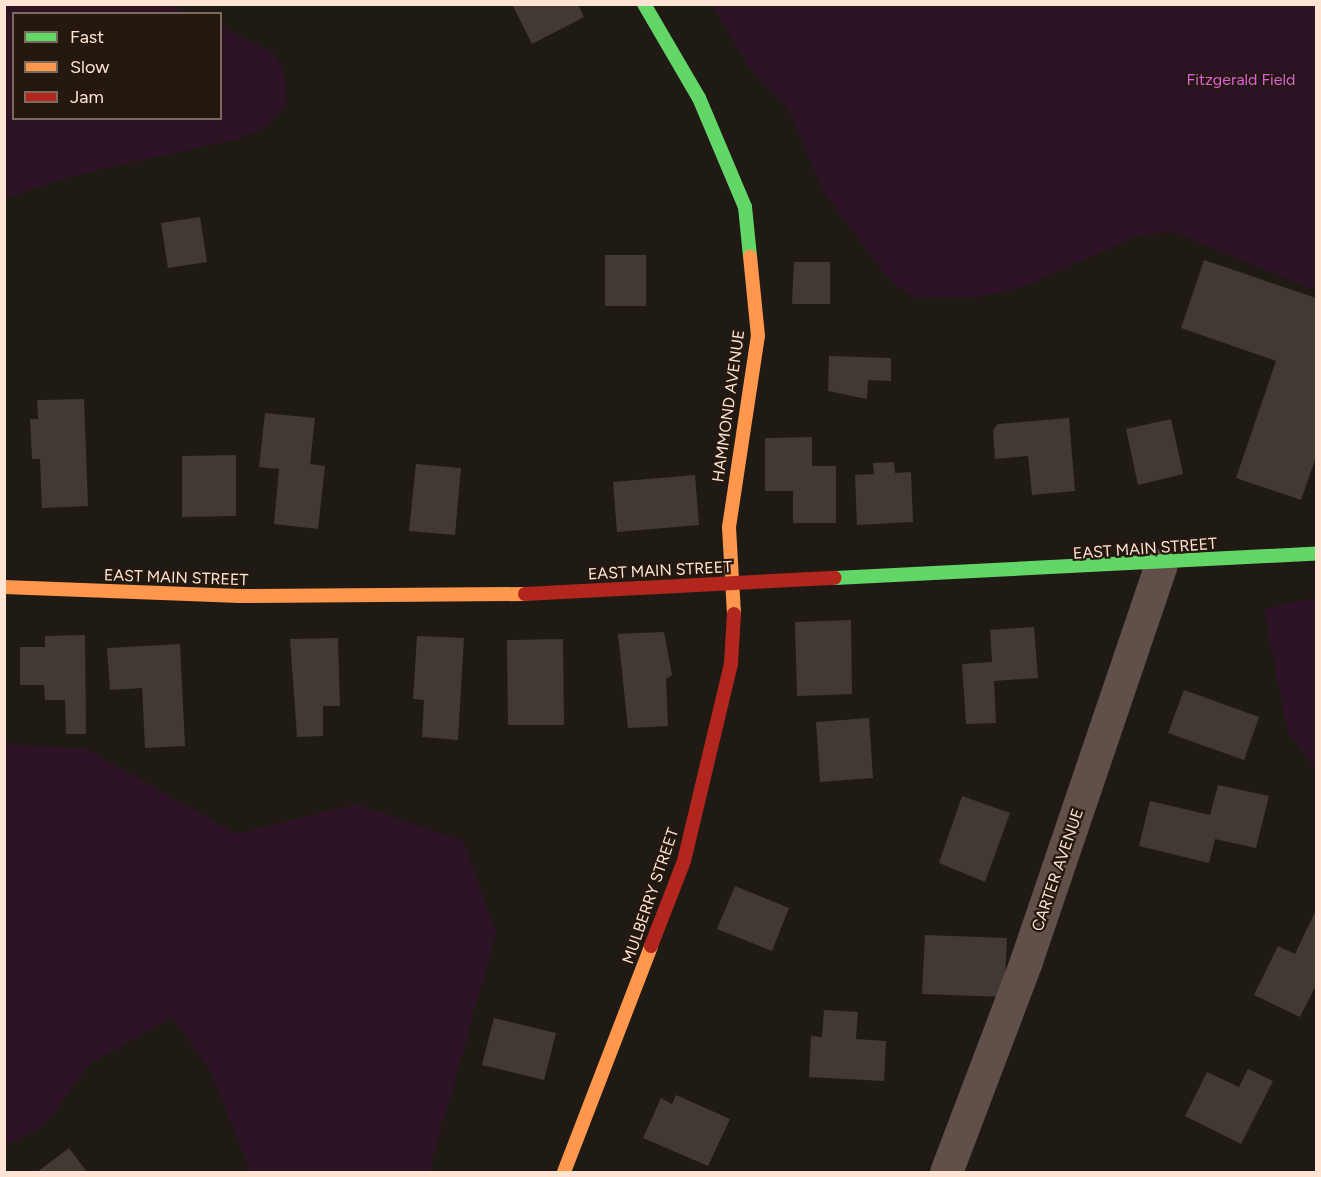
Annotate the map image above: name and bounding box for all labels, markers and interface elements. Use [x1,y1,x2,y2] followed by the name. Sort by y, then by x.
[12,12,222,120] legend
[70,26,104,48] text: Fast
[70,56,109,78] text: Slow
[1187,70,1295,90] park label: Fitzgerald Field
[70,86,104,108] text: Jam
[709,329,749,483] street label: HAMMOND AVENUE
[1072,534,1218,564] street label: EAST MAIN STREET
[587,558,733,584] street label: EAST MAIN STREET
[104,566,248,590] street label: EAST MAIN STREET
[1028,806,1088,934] street label: CARTER AVENUE
[619,826,683,966] street label: MULBERRY STREET

